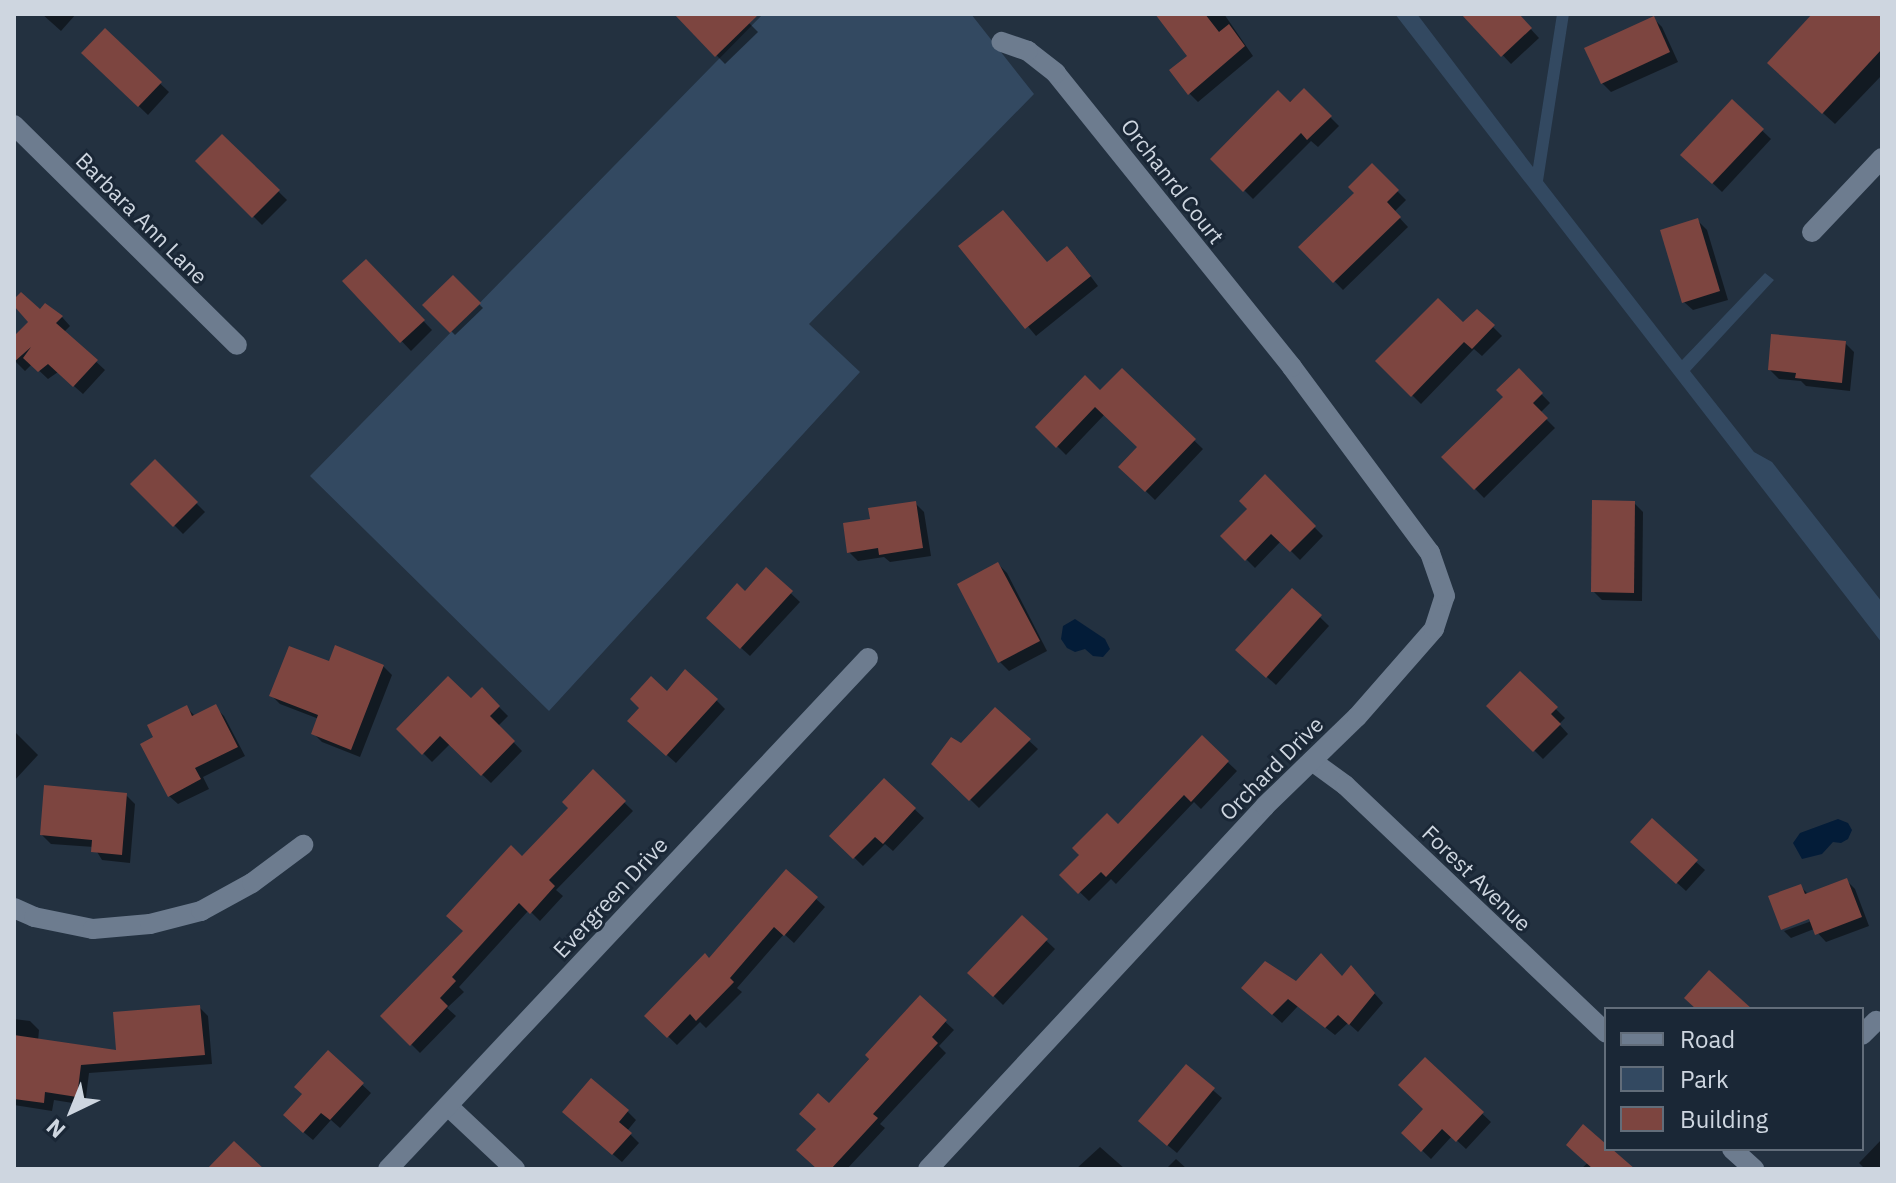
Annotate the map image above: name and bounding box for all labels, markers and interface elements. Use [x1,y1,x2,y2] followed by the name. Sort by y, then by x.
[1116,113,1230,249] street label: Orchanrd Court
[71,147,213,289] street label: Barbara Ann Lane
[1214,711,1328,825] street label: Orchard Drive
[1417,820,1537,936] street label: Forest Avenue
[547,831,673,963] street label: Evergreen Drive
[1604,1007,1864,1151] legend
[1680,1023,1735,1055] text: Road
[1680,1063,1729,1095] text: Park
[32,1071,112,1151] north arrow
[1680,1103,1768,1135] text: Building
[40,1113,71,1145] text: N

